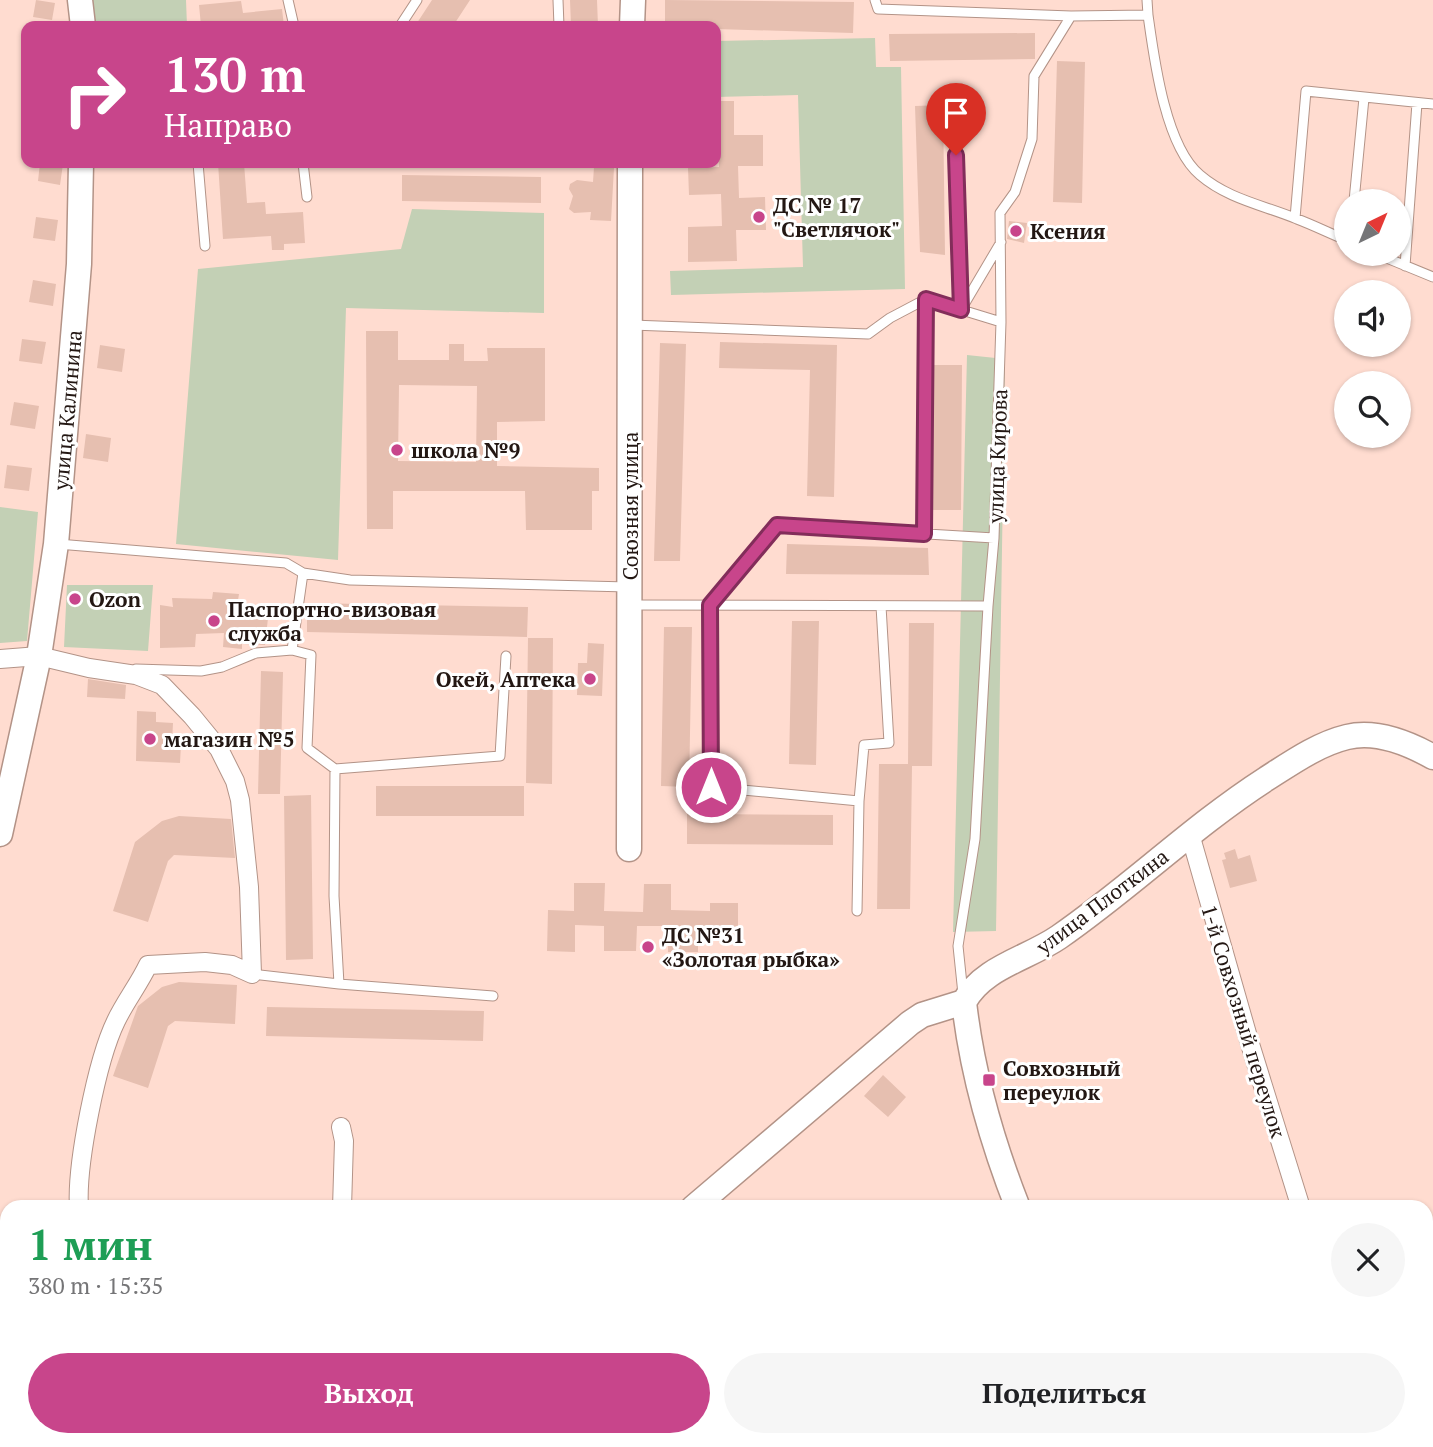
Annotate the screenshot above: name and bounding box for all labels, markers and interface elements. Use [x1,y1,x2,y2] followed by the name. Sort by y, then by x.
[164,41,306,106] text: 130 m
[49,49,140,140] icon: right
[926,83,986,155] pin
[937,94,975,132] icon: arrive
[164,104,292,146] text: Направо
[1334,189,1410,266] north arrow
[1334,189,1411,448] map controls
[773,191,900,243] place label: ДС № 17 "Светлячок"
[751,209,767,225] marker: ДС № 17 "Светлячок"
[1030,217,1106,245] place label: Ксения
[1008,223,1024,239] marker: Ксения
[1334,280,1411,357] button: sound
[46,328,88,492] street label: улица Калинина
[1334,371,1411,448] button: search
[981,388,1013,525] street label: улица Кирова
[616,431,644,580] street label: Союзная улица
[411,436,521,464] place label: школа №9
[389,442,405,458] marker: школа №9
[89,585,141,613] place label: Ozon
[67,591,83,607] marker: Ozon
[228,595,436,647] place label: Паспортно-визовая служба
[206,613,222,629] marker: Паспортно-визовая служба
[436,665,576,693] place label: Окей, Аптека
[582,671,598,687] marker: Окей, Аптека
[164,725,295,753] place label: магазин №5
[142,731,158,747] marker: магазин №5
[674,750,748,824] position arrow
[1029,842,1174,961] street label: улица Плоткина
[1195,901,1293,1142] street label: 1-й Совхозный переулок
[662,921,840,973] place label: ДС №31 «Золотая рыбка»
[640,939,656,955] marker: ДС №31 «Золотая рыбка»
[1003,1054,1121,1106] place label: Совхозный переулок
[981,1072,997,1088] marker: Совхозный переулок
[28,1216,153,1272] text: 1 мин
[1331,1223,1405,1297] button: close
[28,1270,163,1301] text: 380 m · 15:35
[28,1353,710,1433] button: Выход
[724,1353,1405,1433] button: Поделиться

